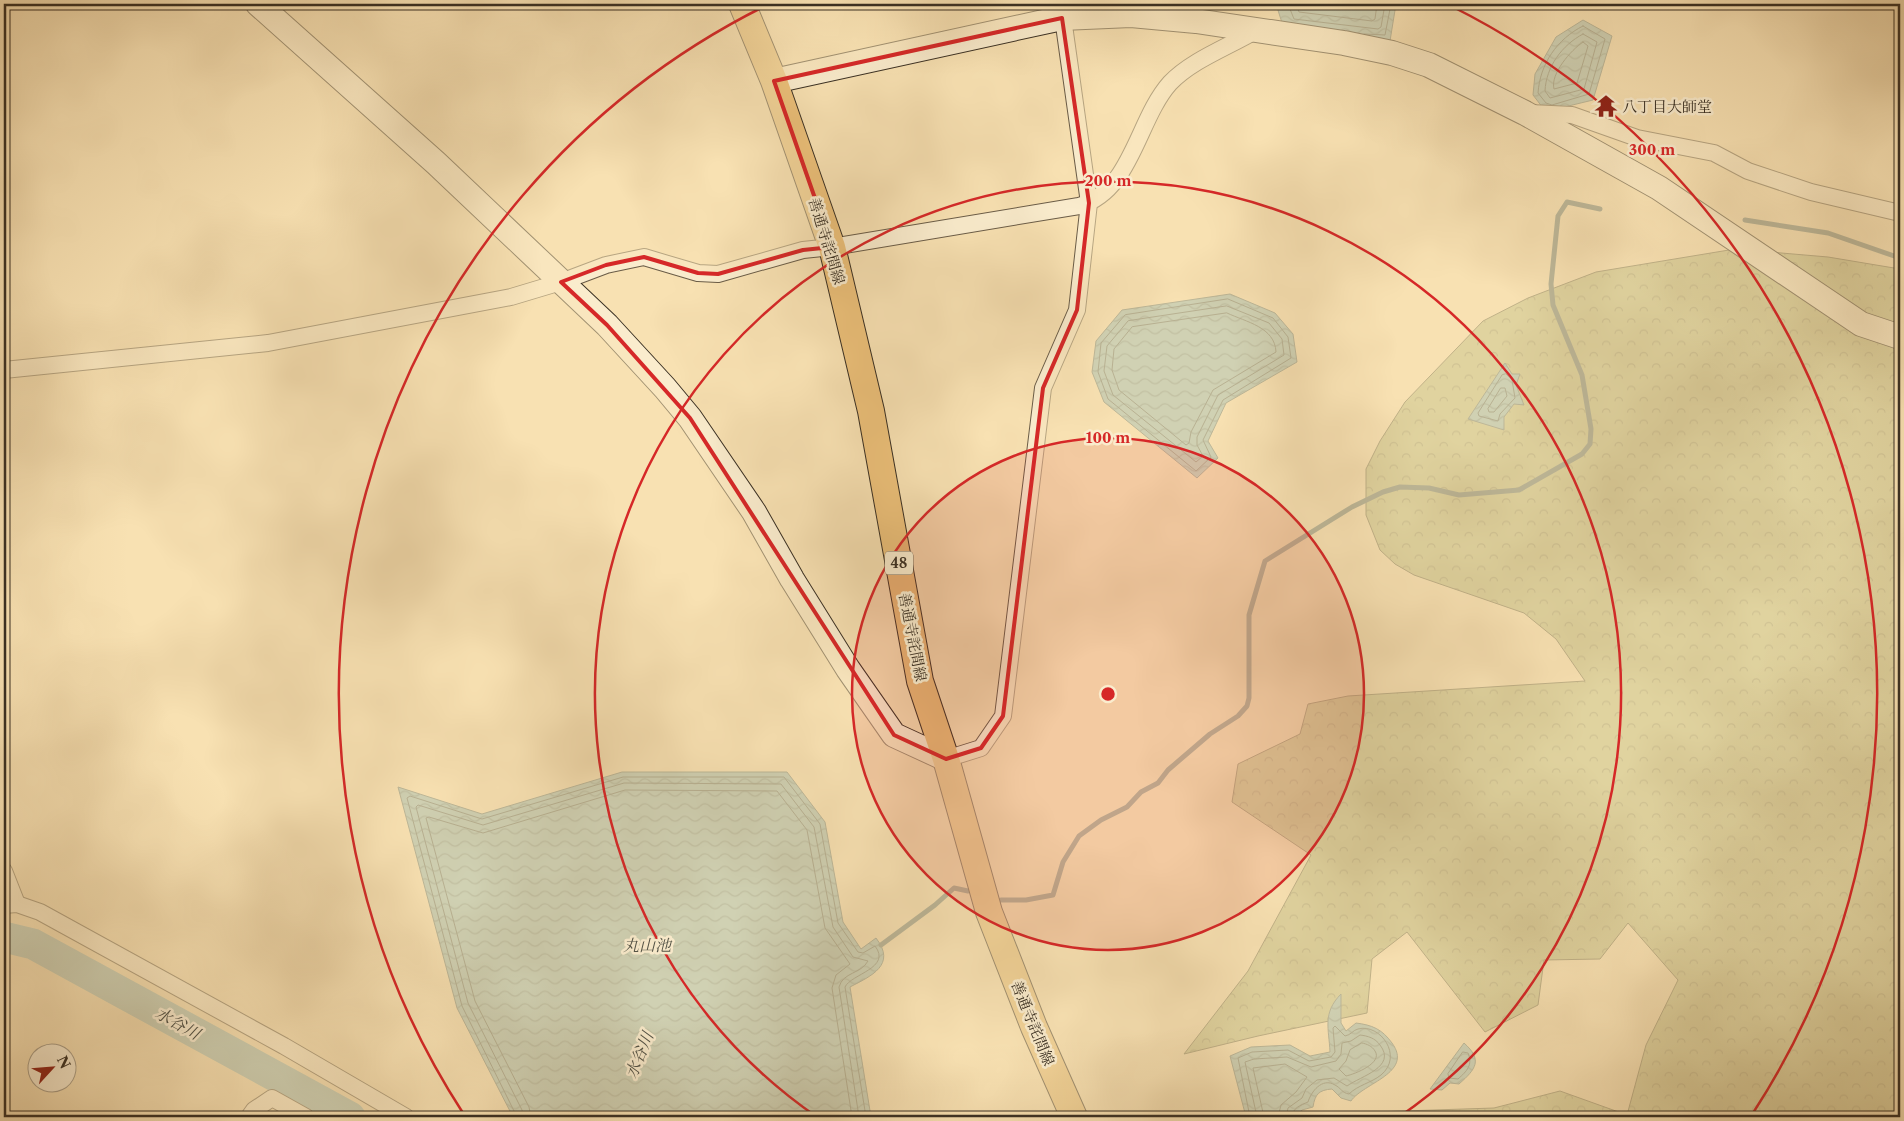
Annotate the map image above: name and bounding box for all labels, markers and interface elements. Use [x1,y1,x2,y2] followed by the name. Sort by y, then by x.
[1593,93,1619,119] temple icon: 八丁目大師堂
[1622,97,1712,116] place label: 八丁目大師堂
[1629,140,1675,159] text: 300 m
[1085,171,1131,190] text: 200 m
[805,195,849,287] street label: 善通寺詫間線
[1086,428,1130,447] text: 100 m
[885,552,913,574] road number: 48
[895,591,931,683] street label: 善通寺詫間線
[1099,685,1117,703] centre of rings
[623,935,673,955] water label: 丸山池
[1007,978,1059,1068] street label: 善通寺詫間線
[152,1003,206,1044] water label: 水谷川
[621,1027,658,1081] water label: 水谷川
[28,1044,78,1094] north arrow
[53,1053,74,1072] text: N

